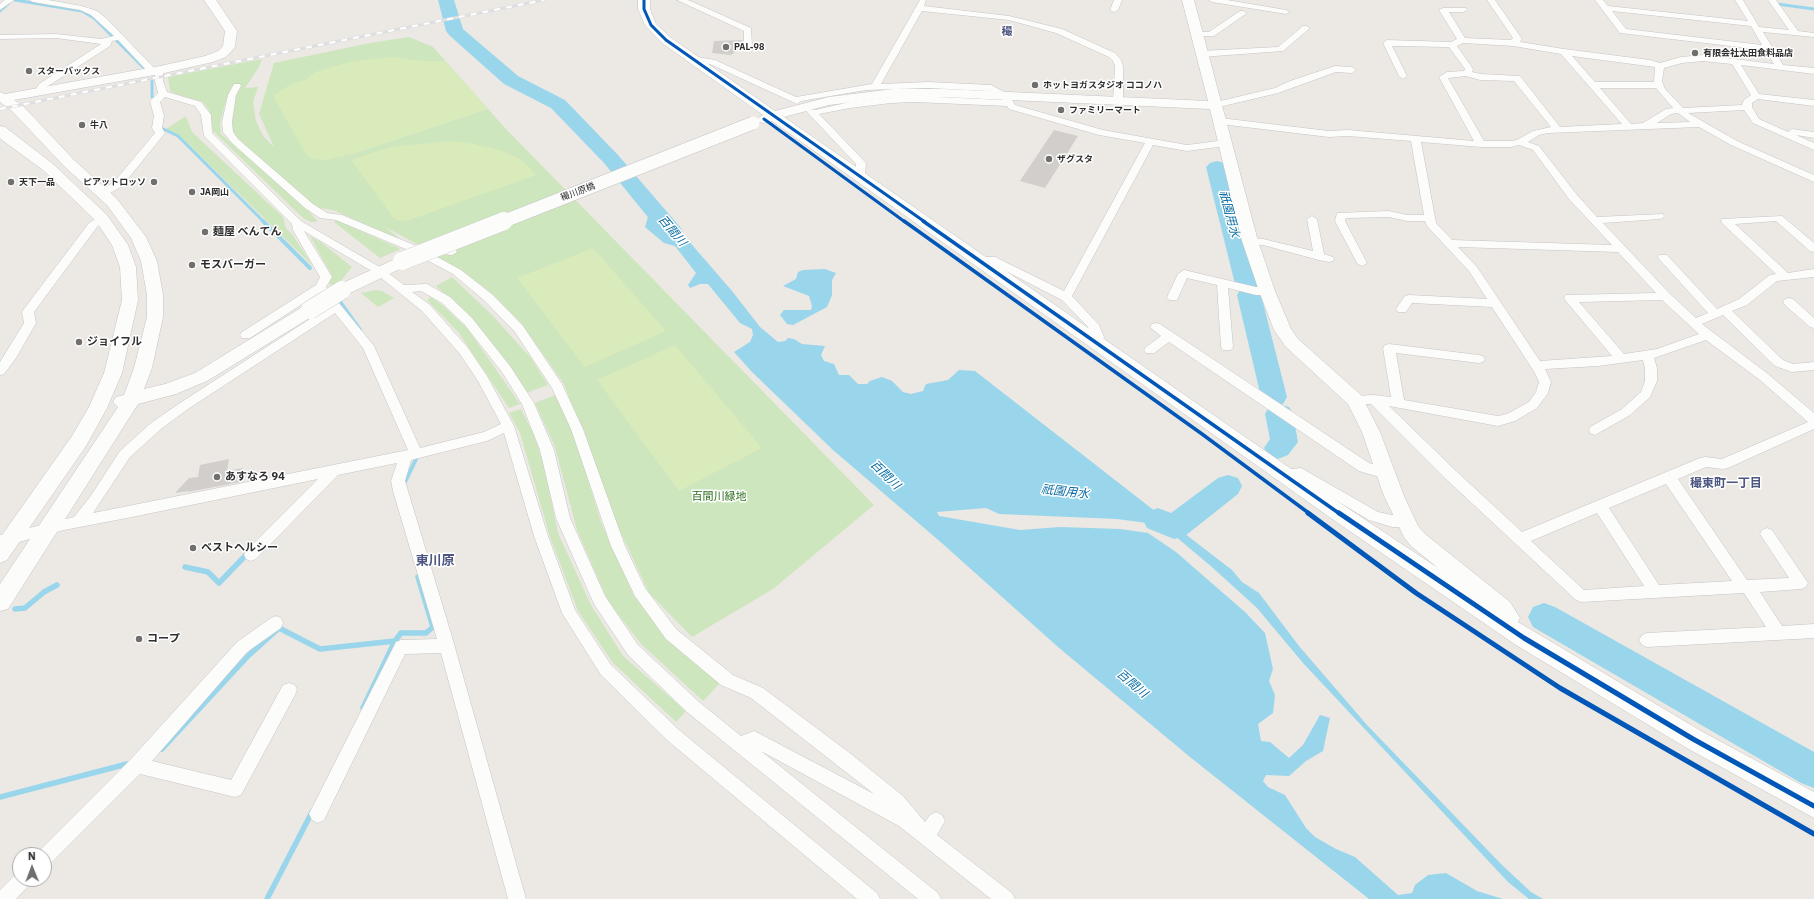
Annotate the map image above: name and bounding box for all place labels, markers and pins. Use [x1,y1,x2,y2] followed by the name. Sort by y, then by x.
[721,42,731,52] marker: PAL-98
[734,42,764,52] place label: PAL-98
[1690,48,1700,58] marker: 有限会社太田食料品店
[1703,48,1793,58] place label: 有限会社太田食料品店
[24,66,34,76] marker: スターバックス
[37,66,100,76] place label: スターバックス
[1030,80,1040,90] marker: ホットヨガスタジオ ココノハ
[1043,80,1162,90] place label: ホットヨガスタジオ ココノハ
[1056,105,1066,115] marker: ファミリーマート
[1069,105,1141,115] place label: ファミリーマート
[77,120,87,130] marker: 牛八
[90,120,108,130] place label: 牛八
[1044,154,1054,164] marker: ザグスタ
[1057,154,1093,164] place label: ザグスタ
[6,177,16,187] marker: 天下一品
[19,177,55,187] place label: 天下一品
[83,177,146,187] place label: ピアットロッソ
[149,177,159,187] marker: ピアットロッソ
[187,187,197,197] marker: JA岡山
[200,187,229,197] place label: JA岡山
[213,225,282,239] place label: 麺屋 べんてん
[200,227,210,237] marker: 麺屋 べんてん
[200,258,266,272] place label: モスバーガー
[187,260,197,270] marker: モスバーガー
[87,335,142,349] place label: ジョイフル
[74,337,84,347] marker: ジョイフル
[225,470,285,484] place label: あすなろ 94
[212,472,222,482] marker: あすなろ 94
[201,541,278,555] place label: ベストヘルシー
[188,543,198,553] marker: ベストヘルシー
[147,632,180,646] place label: コープ
[134,634,144,644] marker: コープ

